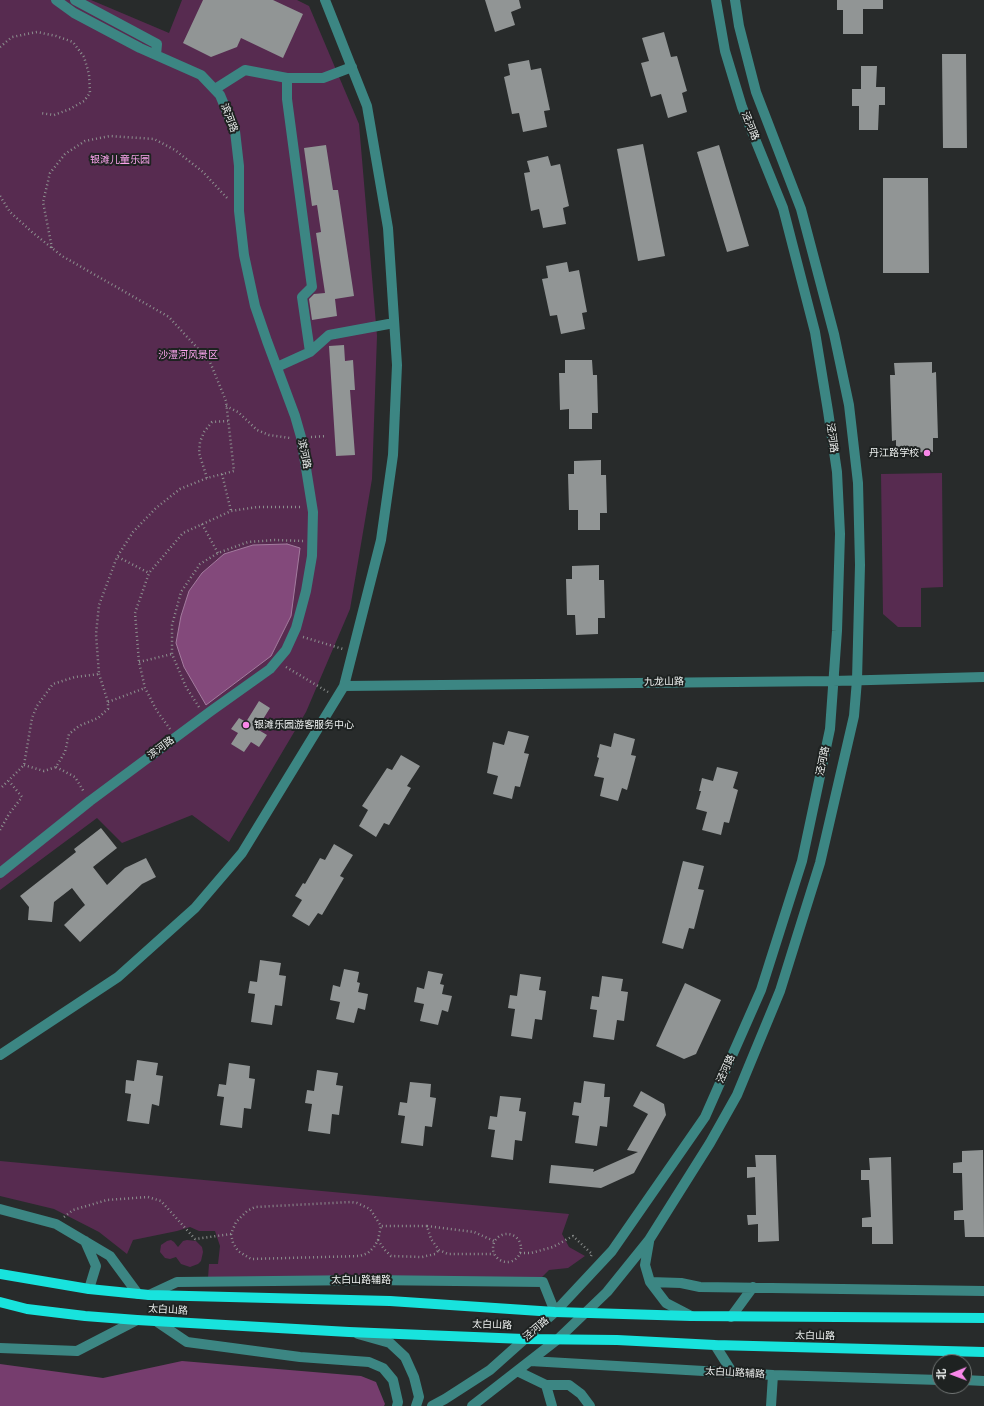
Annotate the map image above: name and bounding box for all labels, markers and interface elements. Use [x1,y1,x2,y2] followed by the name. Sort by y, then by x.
[218,102,240,134] street label: 滨河路
[739,110,761,142] street label: 泾河路
[90,154,150,166] park label: 银滩儿童乐园
[158,349,218,361] park label: 沙澧河风景区
[824,422,840,454] street label: 泾河路
[295,438,313,470] street label: 滨河路
[869,447,919,459] place label: 丹江路学校
[922,448,932,458] marker: 丹江路学校
[644,676,684,688] street label: 九龙山路
[254,719,354,731] place label: 银滩乐园游客服务中心
[241,720,251,730] marker: 银滩乐园游客服务中心
[145,734,177,762] street label: 滨河路
[814,745,832,777] street label: 泾河路
[714,1053,738,1085] street label: 泾河路
[331,1274,391,1286] street label: 太白山路辅路
[148,1303,188,1317] street label: 太白山路
[521,1315,551,1343] street label: 泾河路
[472,1318,512,1332] street label: 太白山路
[795,1330,835,1342] street label: 太白山路
[932,1354,972,1394] north arrow
[705,1365,765,1381] street label: 太白山路辅路
[934,1369,948,1380] text: 北

